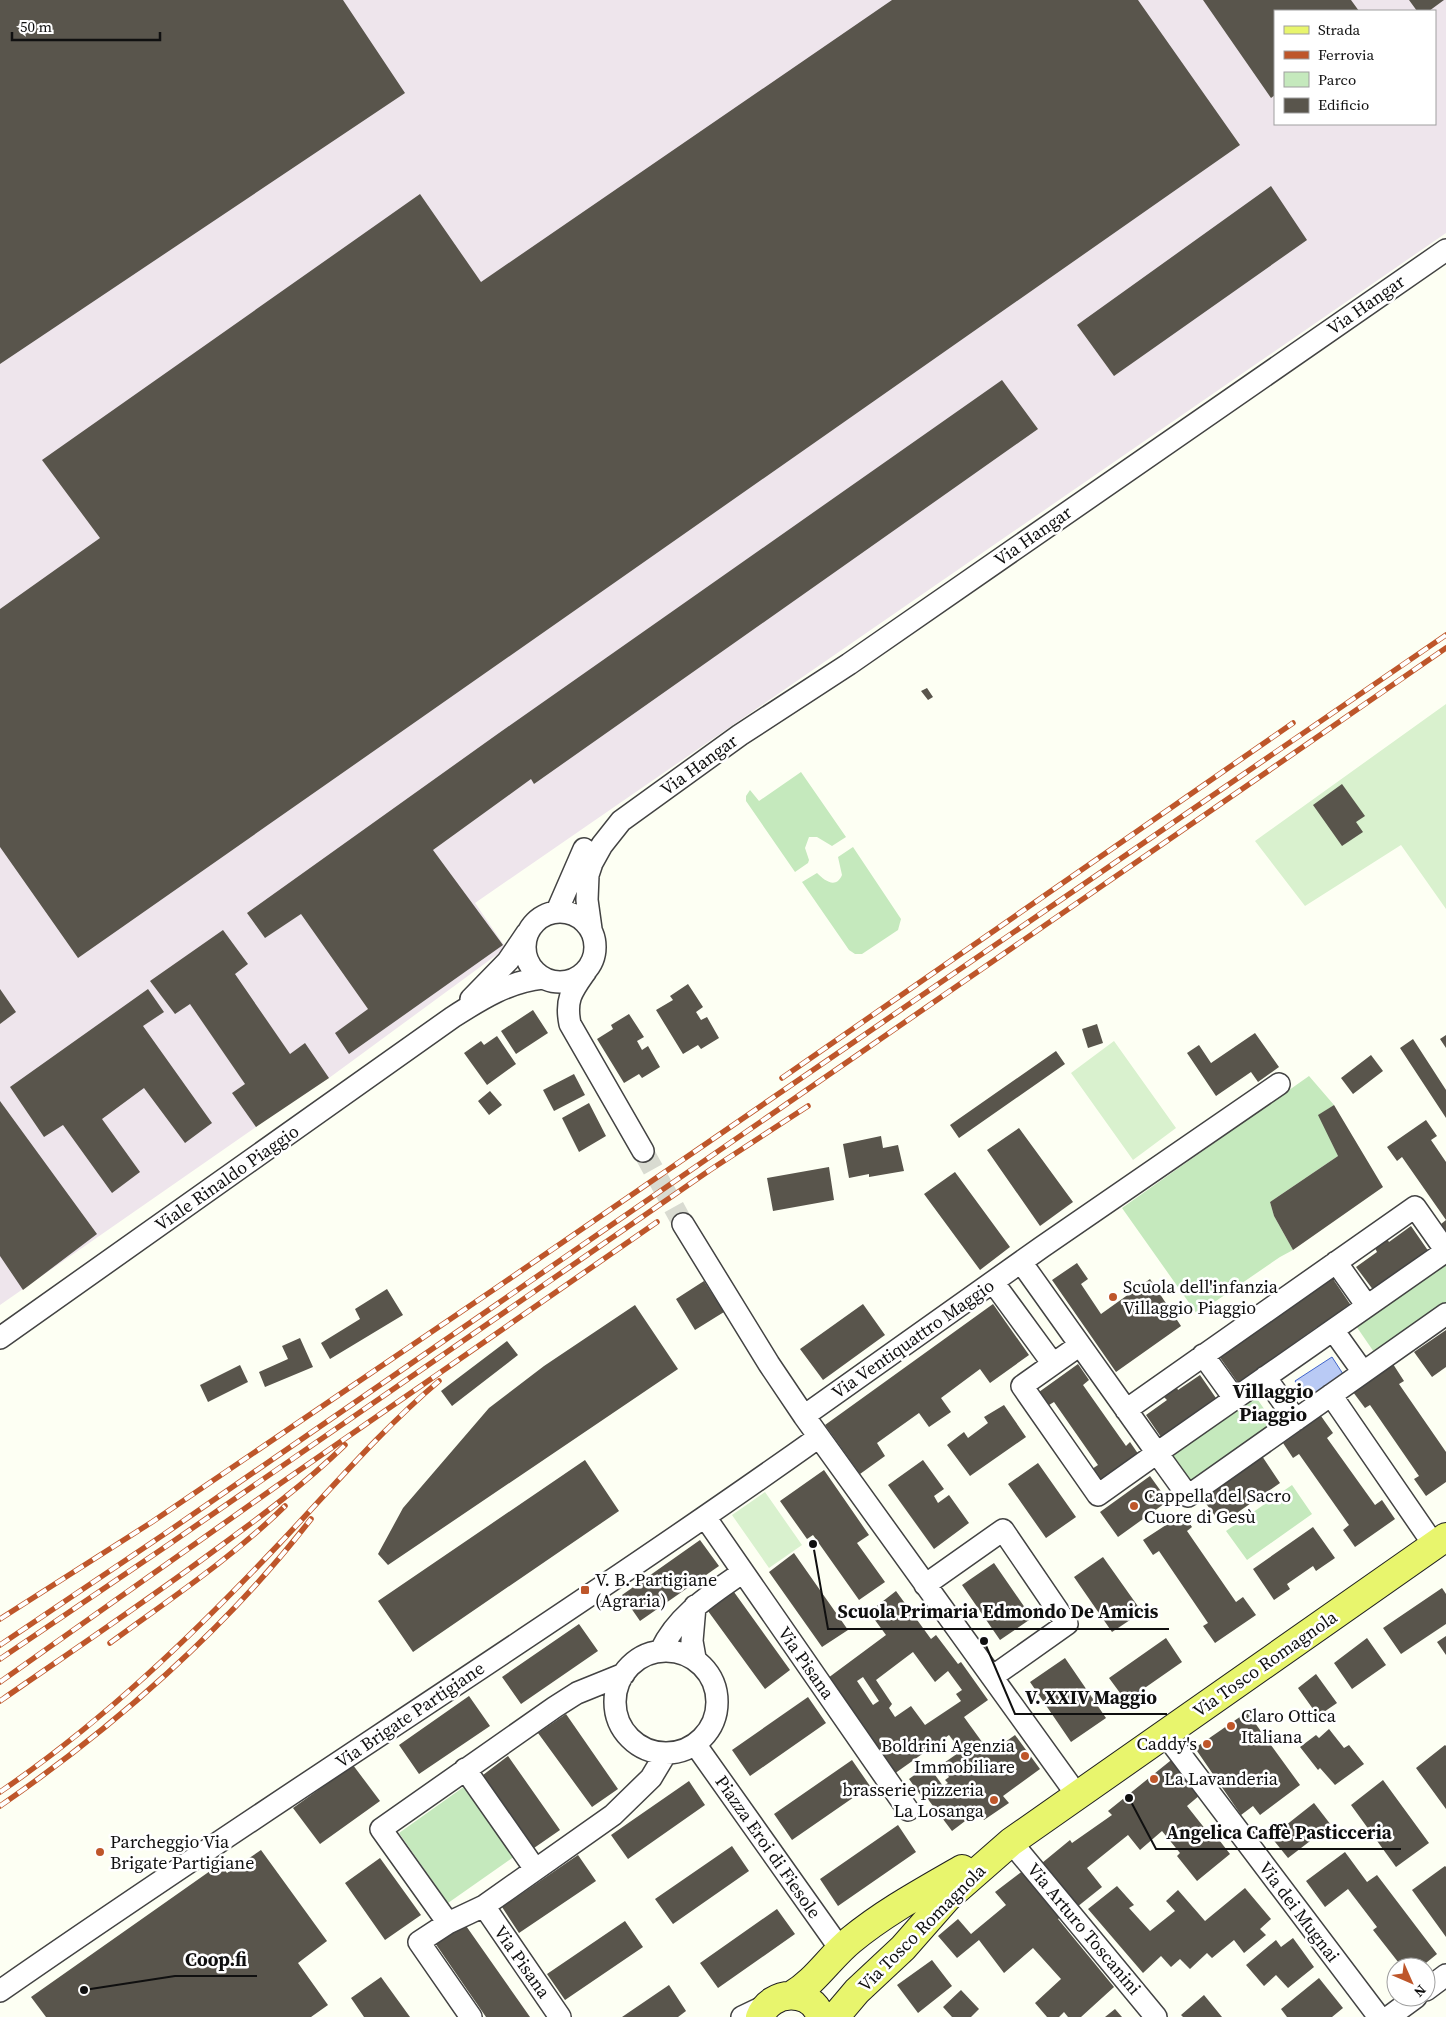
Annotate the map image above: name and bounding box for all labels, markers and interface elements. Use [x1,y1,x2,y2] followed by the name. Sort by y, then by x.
[12,10,160,42] scale bar
[1274,10,1436,125] legend
[20,16,52,37] text: 50 m
[1318,19,1361,40] text: Strada
[1318,44,1375,65] text: Ferrovia
[1318,69,1356,90] text: Parco
[1318,94,1369,115] text: Edificio
[1322,268,1410,341] street label: Via Hangar
[989,499,1077,572] street label: Via Hangar
[655,728,743,801] street label: Via Hangar
[150,1118,304,1237] street label: Viale Rinaldo Piaggio
[826,1273,999,1404] street label: Via Ventiquattro Maggio
[1123,1274,1279,1320] place label: Scuola dell'infanzia Villaggio Piaggio
[1107,1291,1119,1303] marker: Scuola dell'infanzia Villaggio Piaggio
[1232,1377,1314,1428] district label: Villaggio Piaggio
[1144,1483,1291,1529] place label: Cappella del Sacro Cuore di Gesù
[1128,1500,1140,1512] marker: Cappella del Sacro Cuore di Gesù
[595,1567,717,1613] place label: V. B. Partigiane (Agraria)
[579,1584,591,1596] marker: V. B. Partigiane (Agraria)
[828,1595,1169,1629] callout: Scuola Primaria Edmondo De Amicis
[838,1598,1159,1624] text: Scuola Primaria Edmondo De Amicis
[1187,1604,1343,1723] street label: Via Tosco Romagnola
[772,1621,841,1705] street label: Via Pisana
[330,1655,489,1774] street label: Via Brigate Partigiane
[1015,1680,1167,1714] callout: V. XXIV Maggio
[1025,1684,1157,1710] text: V. XXIV Maggio
[1241,1703,1337,1749] place label: Claro Ottica Italiana
[1225,1720,1237,1732] marker: Claro Ottica Italiana
[1136,1731,1197,1756] place label: Caddy's
[881,1733,1016,1779] place label: Boldrini Agenzia Immobiliare
[1201,1738,1213,1750] marker: Caddy's
[1019,1750,1031,1762] marker: Boldrini Agenzia Immobiliare
[1164,1766,1279,1791] place label: La Lavanderia
[710,1770,827,1923] street label: Piazza Eroi di Fiesole
[1148,1773,1160,1785] marker: La Lavanderia
[842,1777,985,1823] place label: brasserie pizzeria La Losanga
[988,1794,1000,1806] marker: brasserie pizzeria La Losanga
[1156,1815,1401,1849] callout: Angelica Caffè Pasticceria
[1166,1819,1393,1845] text: Angelica Caffè Pasticceria
[110,1829,254,1875] place label: Parcheggio Via Brigate Partigiane
[94,1846,106,1858] marker: Parcheggio Via Brigate Partigiane
[1253,1856,1346,1967] street label: Via dei Mugnai
[1022,1857,1147,2000] street label: Via Arturo Toscanini
[852,1858,992,1997] street label: Via Tosco Romagnola
[488,1920,557,2004] street label: Via Pisana
[175,1942,257,1976] callout: Coop.fi
[185,1946,247,1972] text: Coop.fi
[1386,1957,1436,2007] north arrow
[1410,1981,1431,2002] text: N

